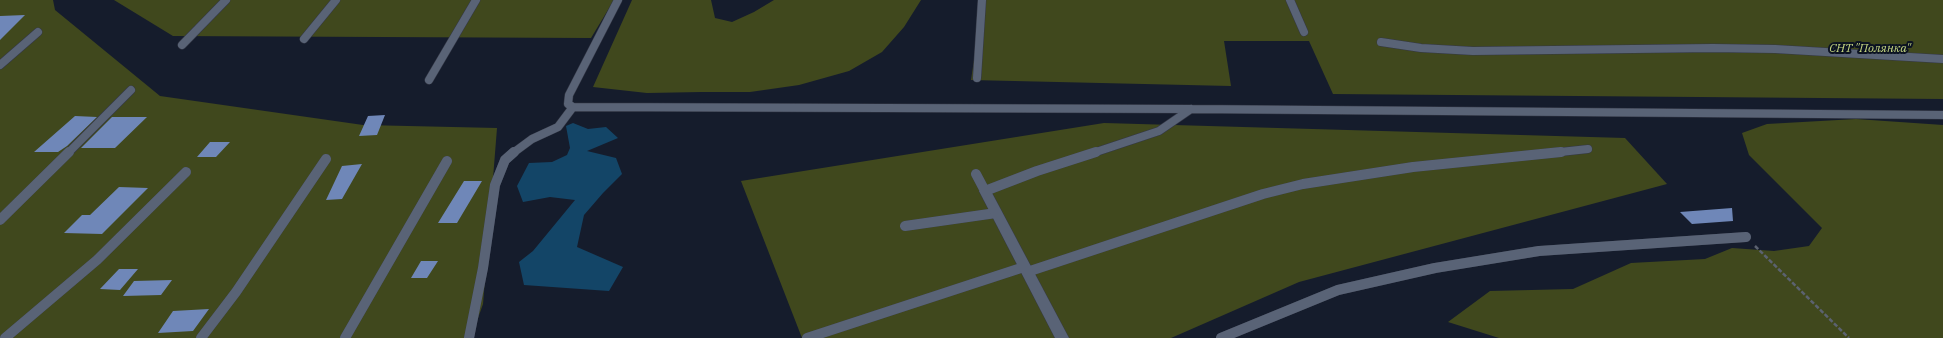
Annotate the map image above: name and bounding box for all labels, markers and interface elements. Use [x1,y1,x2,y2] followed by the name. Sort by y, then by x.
[1829,42,1911,56] park label: СНТ "Полянка"

